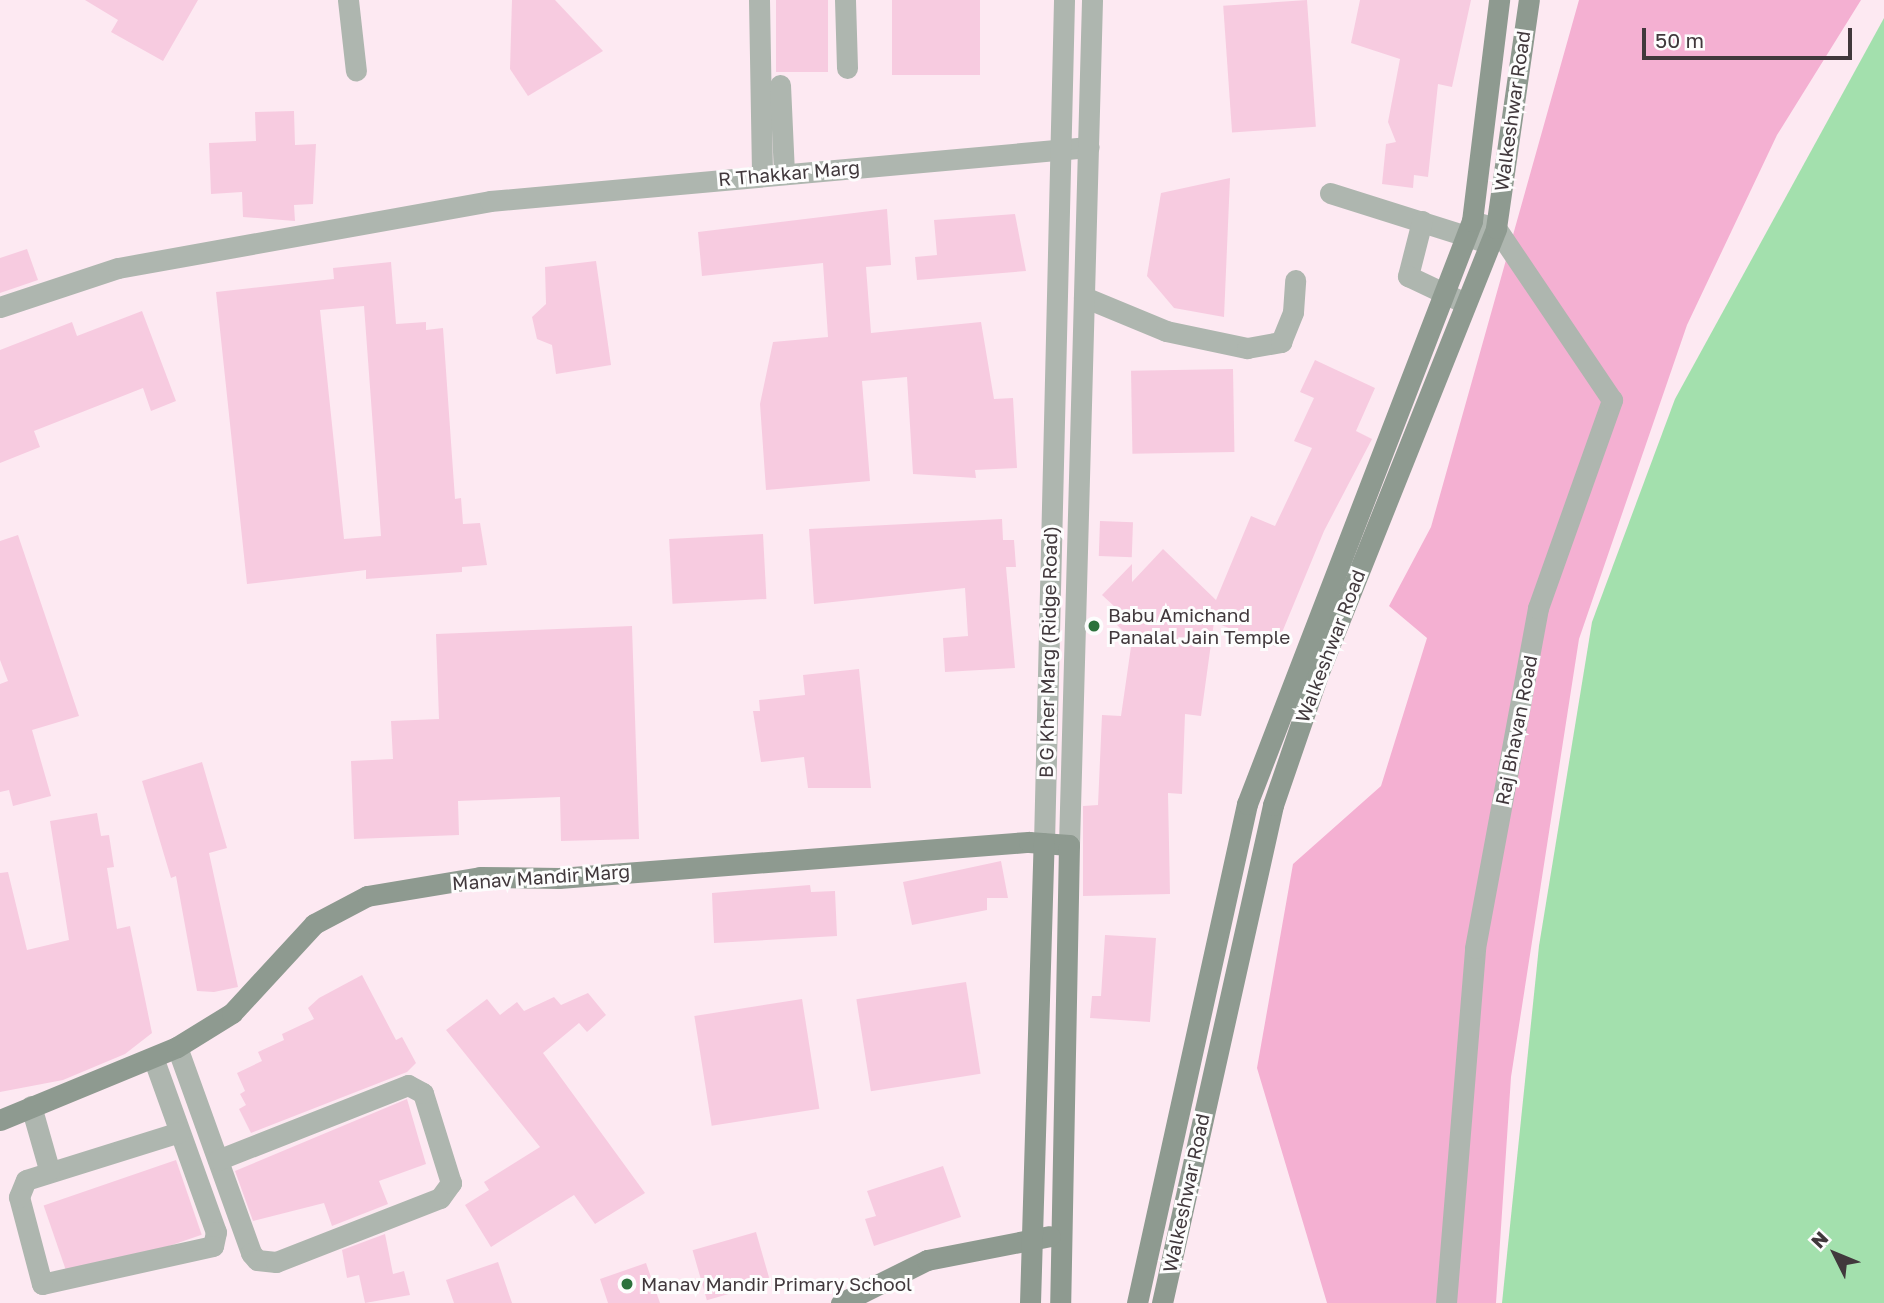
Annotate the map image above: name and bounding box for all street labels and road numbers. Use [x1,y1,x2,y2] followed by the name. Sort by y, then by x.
[1489,29,1535,193] street label: Walkeshwar Road
[717,155,861,191] street label: R Thakkar Marg
[1034,526,1062,778] street label: B G Kher Marg (Ridge Road)
[1290,566,1370,726] street label: Walkeshwar Road
[1490,653,1542,807] street label: Raj Bhavan Road
[451,859,631,895] street label: Manav Mandir Marg
[1158,1112,1214,1274] street label: Walkeshwar Road

